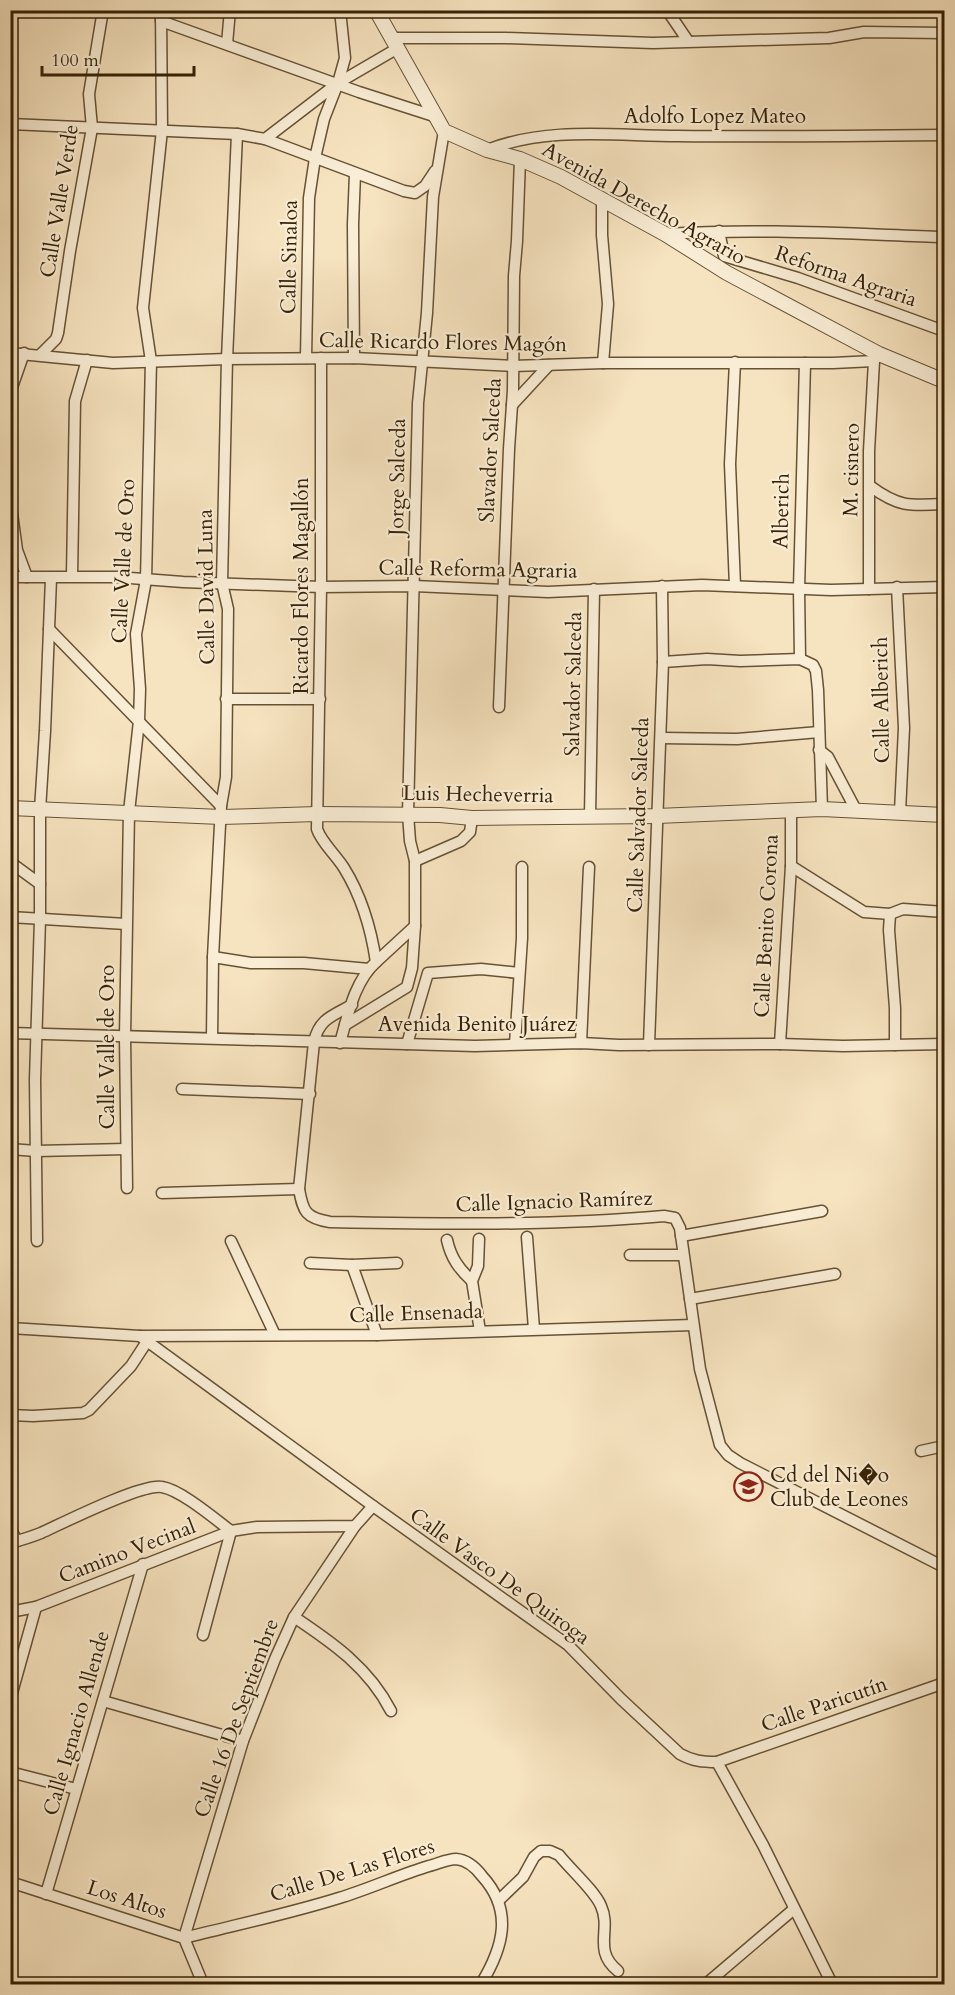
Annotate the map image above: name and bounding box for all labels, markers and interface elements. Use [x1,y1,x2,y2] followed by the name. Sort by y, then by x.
[42,39,194,77] scale bar
[51,48,99,73] text: 100 m
[624,102,806,131] street label: Adolfo Lopez Mateo
[33,122,86,280] street label: Calle Valle Verde
[537,135,751,272] street label: Avenida Derecho Agrario
[274,200,305,314] street label: Calle Sinaloa
[771,239,921,314] street label: Reforma Agraria
[319,326,567,359] street label: Calle Ricardo Flores Magón
[472,377,509,523] street label: Slavador Salceda
[382,418,413,539] street label: Jorge Salceda
[836,423,867,517] street label: M. cisnero
[766,472,797,549] street label: Alberich
[287,477,316,695] street label: Ricardo Flores Magallón
[105,478,142,644] street label: Calle Valle de Oro
[191,509,222,665] street label: Calle David Luna
[378,553,578,586] street label: Calle Reforma Agraria
[558,611,589,757] street label: Salvador Salceda
[866,636,897,764] street label: Calle Alberich
[621,717,656,913] street label: Calle Salvador Salceda
[402,779,554,810] street label: Luis Hecheverria
[747,834,786,1019] street label: Calle Benito Corona
[93,965,122,1129] street label: Calle Valle de Oro
[378,1010,577,1039] street label: Avenida Benito Juárez
[455,1184,654,1219] street label: Calle Ignacio Ramírez
[349,1297,483,1330] street label: Calle Ensenada
[770,1461,908,1514] place label: Cd del Ni�o Club de Leones
[733,1471,765,1503] school or university icon: Cd del Ni�o Club de Leones
[404,1501,596,1652] street label: Calle Vasco De Quiroga
[55,1512,200,1591] street label: Camino Vecinal
[187,1615,286,1822] street label: Calle 16 De Septiembre
[36,1627,117,1819] street label: Calle Ignacio Allende
[757,1669,891,1740] street label: Calle Paricutín
[266,1832,438,1909] street label: Calle De Las Flores
[83,1873,170,1926] street label: Los Altos

